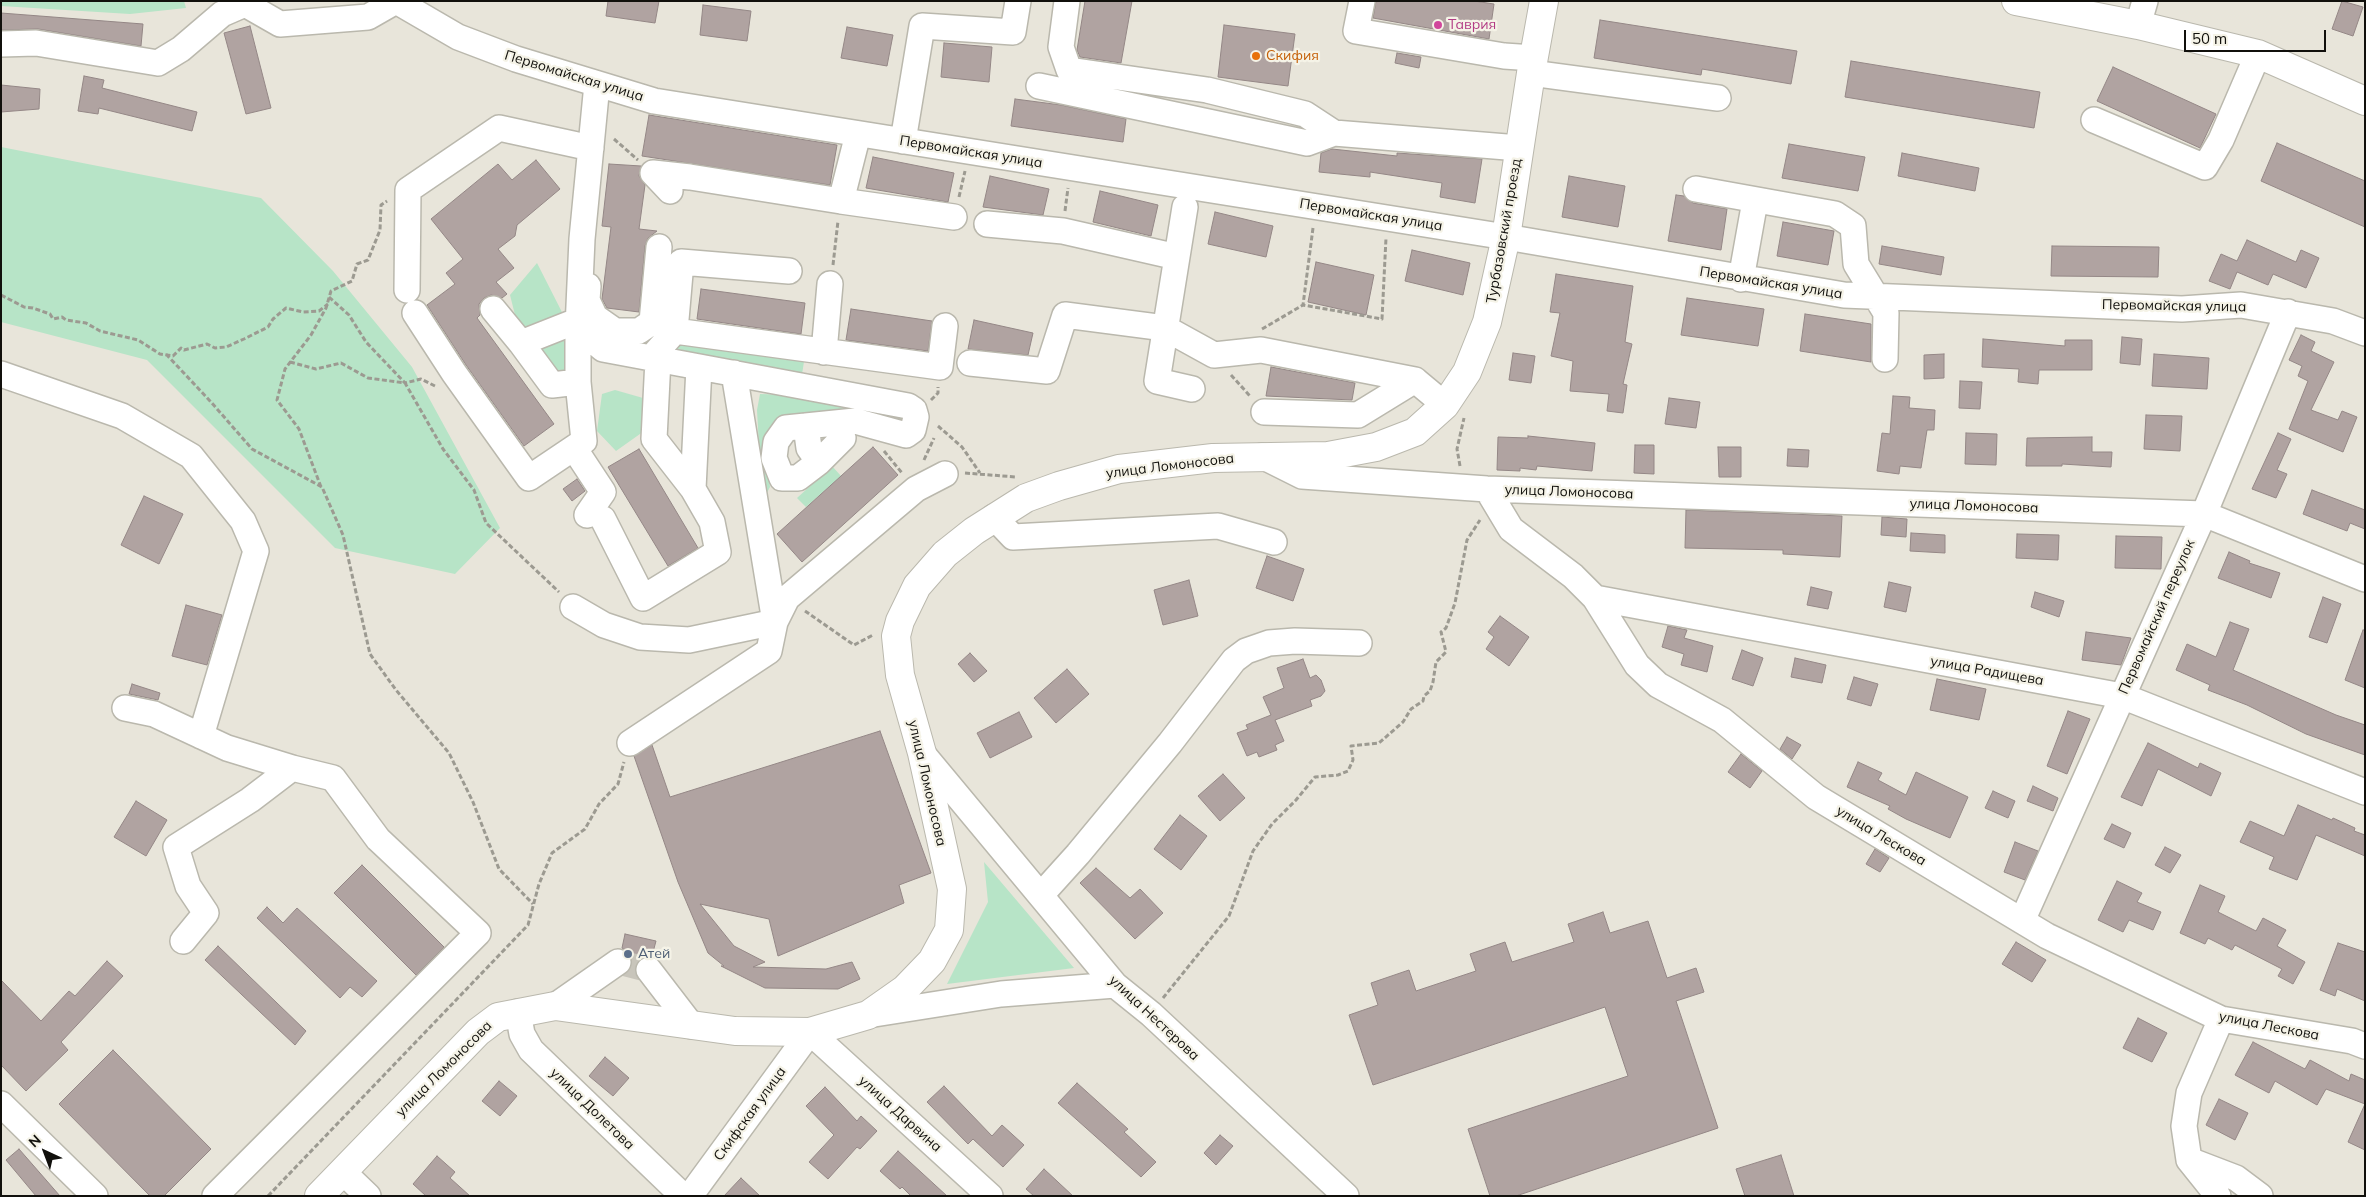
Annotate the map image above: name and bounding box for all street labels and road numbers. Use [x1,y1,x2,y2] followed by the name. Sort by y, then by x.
[502,47,646,105] street label: Первомайская улица
[898,132,1044,172] street label: Первомайская улица
[1483,157,1525,305] street label: Турбазовский проезд
[1298,195,1444,235] street label: Первомайская улица
[1698,263,1844,303] street label: Первомайская улица
[2102,296,2246,316] street label: Первомайская улица
[1105,450,1235,482] street label: улица Ломоносова
[1504,481,1634,503] street label: улица Ломоносова
[1909,495,2039,517] street label: улица Ломоносова
[2115,537,2199,697] street label: Первомайский переулок
[1929,653,2045,689] street label: улица Радищева
[904,718,950,848] street label: улица Ломоносова
[1833,803,1929,869] street label: улица Лескова
[1105,972,1203,1064] street label: улица Нестерова
[2217,1008,2321,1044] street label: улица Лескова
[392,1017,496,1121] street label: улица Ломоносова
[710,1064,790,1164] street label: Скифская улица
[546,1065,638,1153] street label: улица Долетова
[855,1072,945,1156] street label: улица Дарвина

